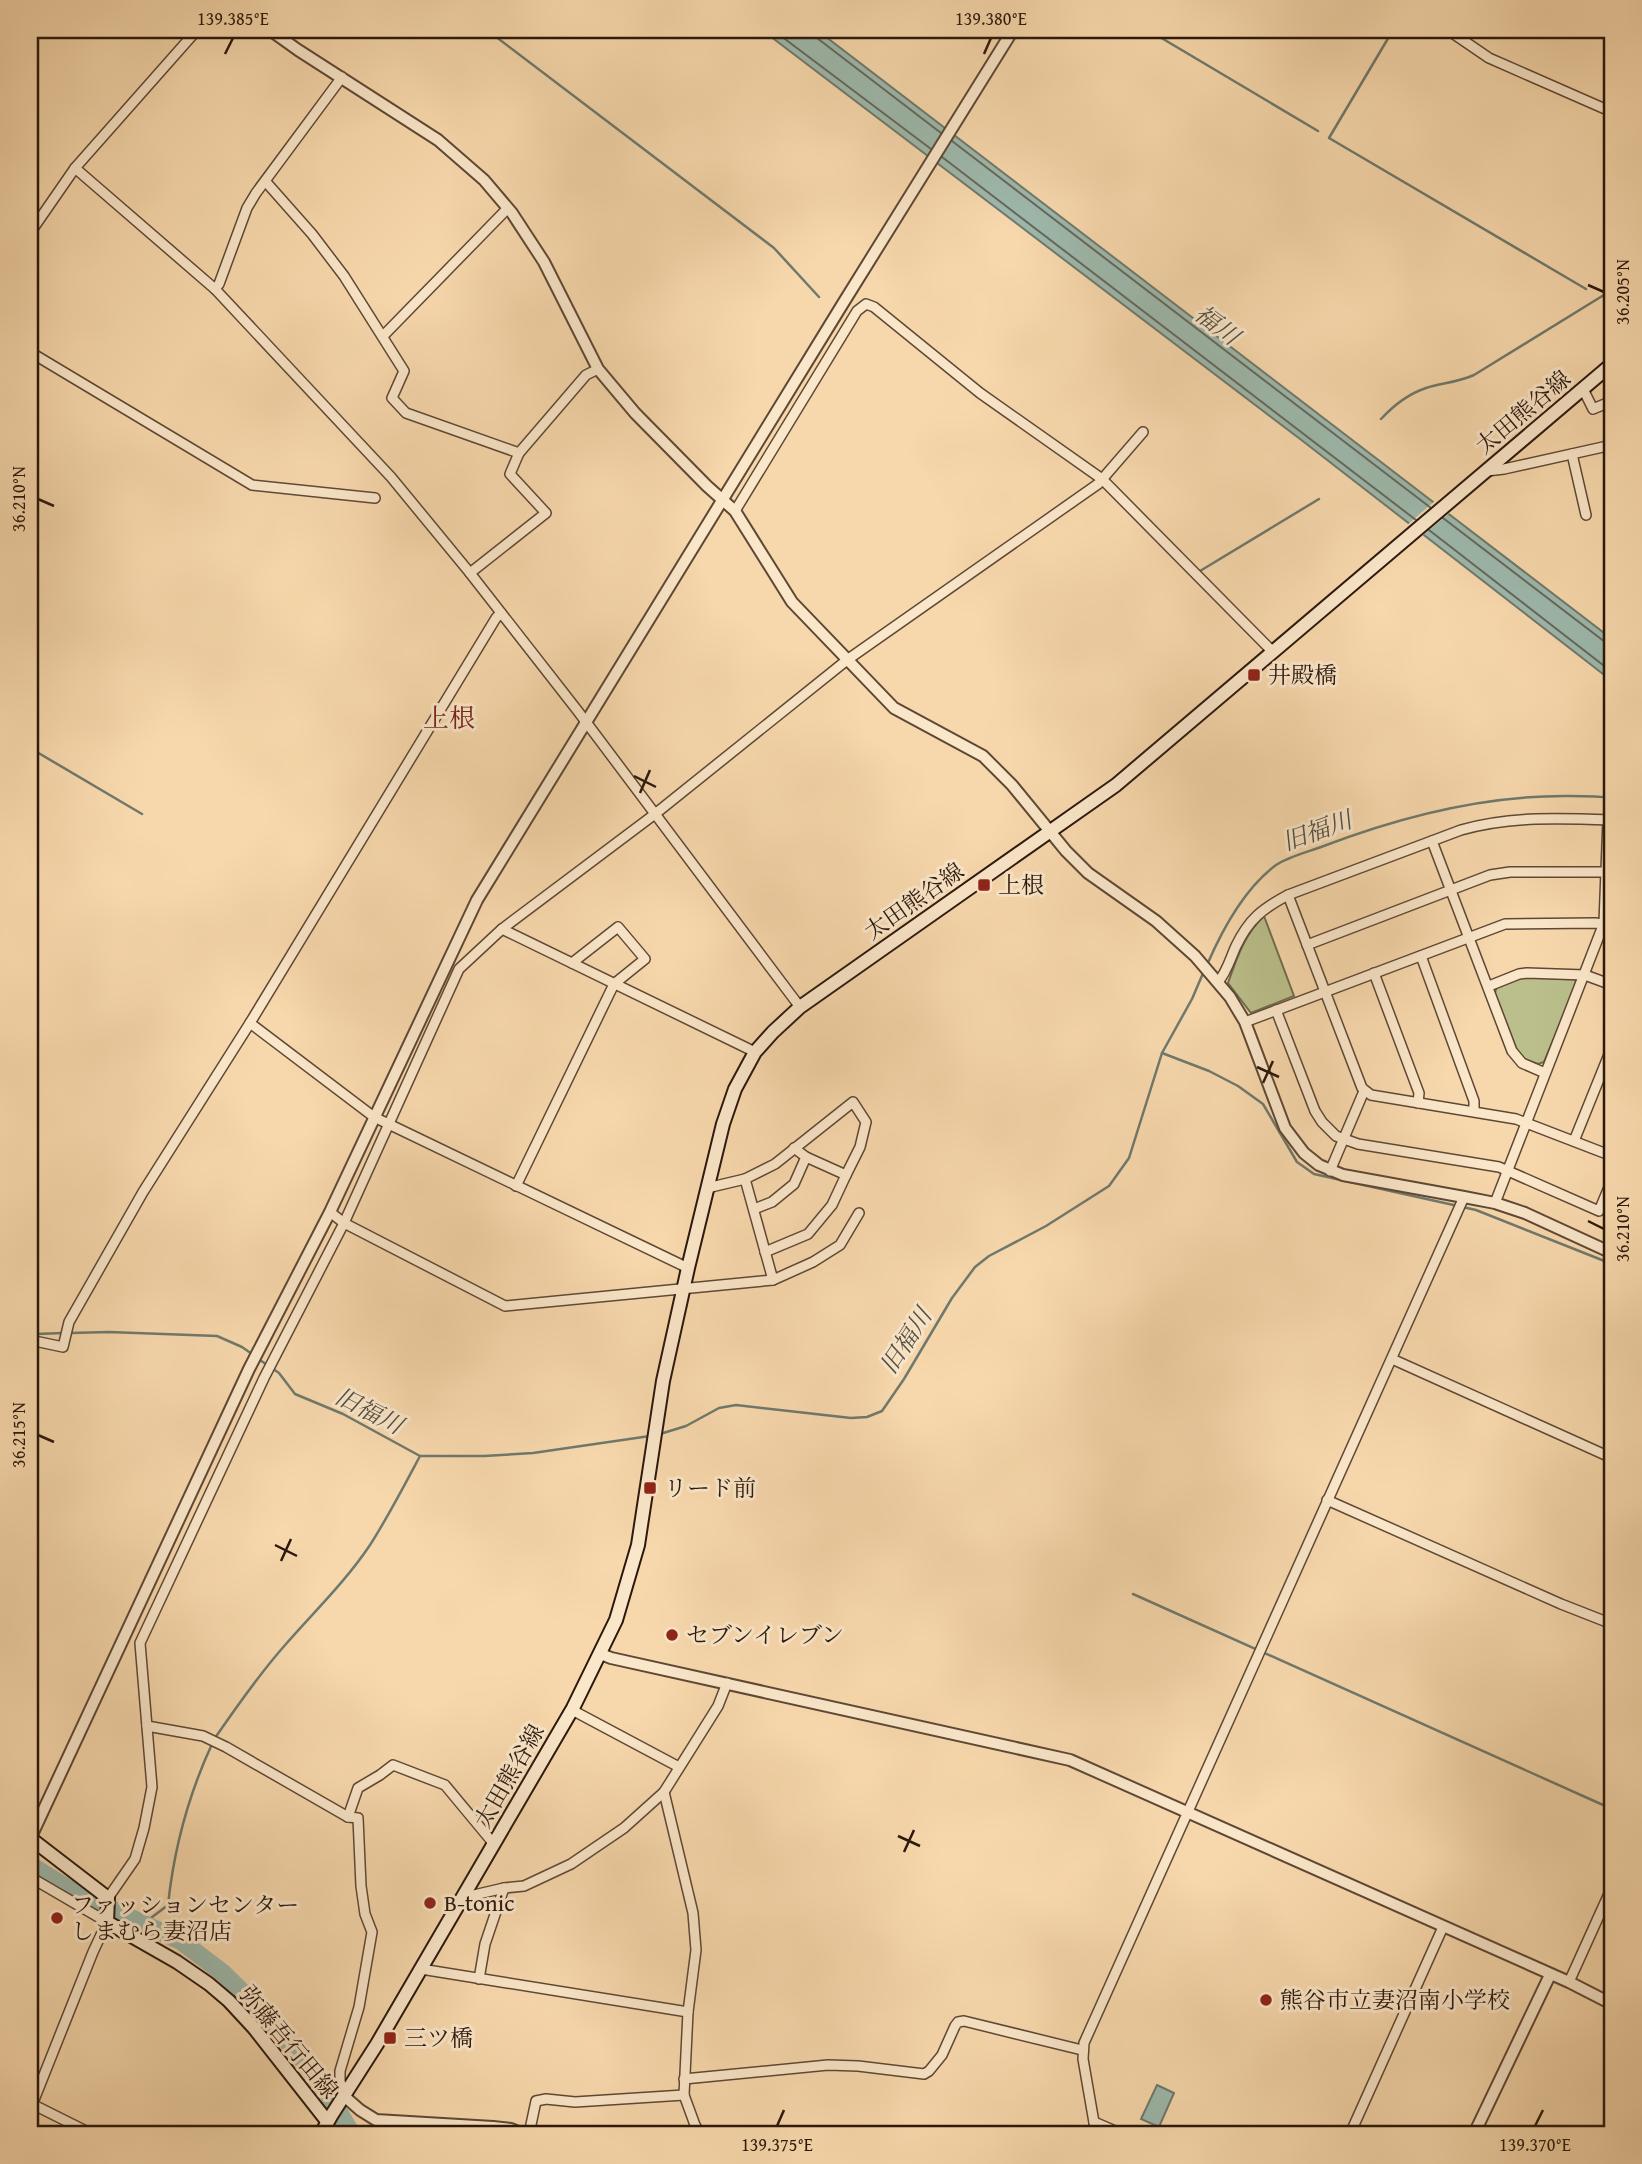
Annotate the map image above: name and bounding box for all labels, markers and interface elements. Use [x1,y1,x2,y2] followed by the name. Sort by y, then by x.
[197,5,269,32] text: 139.385°E
[955,5,1027,32] text: 139.380°E
[1609,259,1636,325] text: 36.205°N
[1188,296,1249,355] water label: 福川
[1468,362,1577,461] street label: 太田熊谷線
[5,466,32,532] text: 36.210°N
[1268,658,1337,691] place label: 井殿橋
[1246,667,1262,683] marker: 井殿橋
[423,698,475,737] district label: 上根
[1277,801,1359,859] water label: 旧福川
[857,854,970,947] street label: 太田熊谷線
[998,868,1044,901] place label: 上根
[976,877,992,893] marker: 上根
[1609,1196,1636,1262] text: 36.210°N
[871,1298,941,1380] water label: 旧福川
[329,1379,412,1444] water label: 旧福川
[5,1402,32,1468] text: 36.215°N
[664,1471,756,1504] place label: リード前
[642,1480,658,1496] marker: リード前
[686,1618,844,1651] place label: セブンイレブン
[664,1627,680,1643] marker: セブンイレブン
[466,1718,552,1834] street label: 太田熊谷線
[444,1886,514,1919] place label: B-tonic
[71,1888,299,1947] place label: ファッションセンター しまむら妻沼店
[422,1895,438,1911] marker: B-tonic
[49,1910,65,1926] marker: ファッションセンター しまむら妻沼店
[232,1978,346,2105] street label: 弥藤吾行田線
[1280,1983,1510,2016] place label: 熊谷市立妻沼南小学校
[1258,1992,1274,2008] marker: 熊谷市立妻沼南小学校
[404,2021,473,2054] place label: 三ツ橋
[382,2030,398,2046] marker: 三ツ橋
[741,2131,813,2158] text: 139.375°E
[1499,2131,1571,2158] text: 139.370°E

